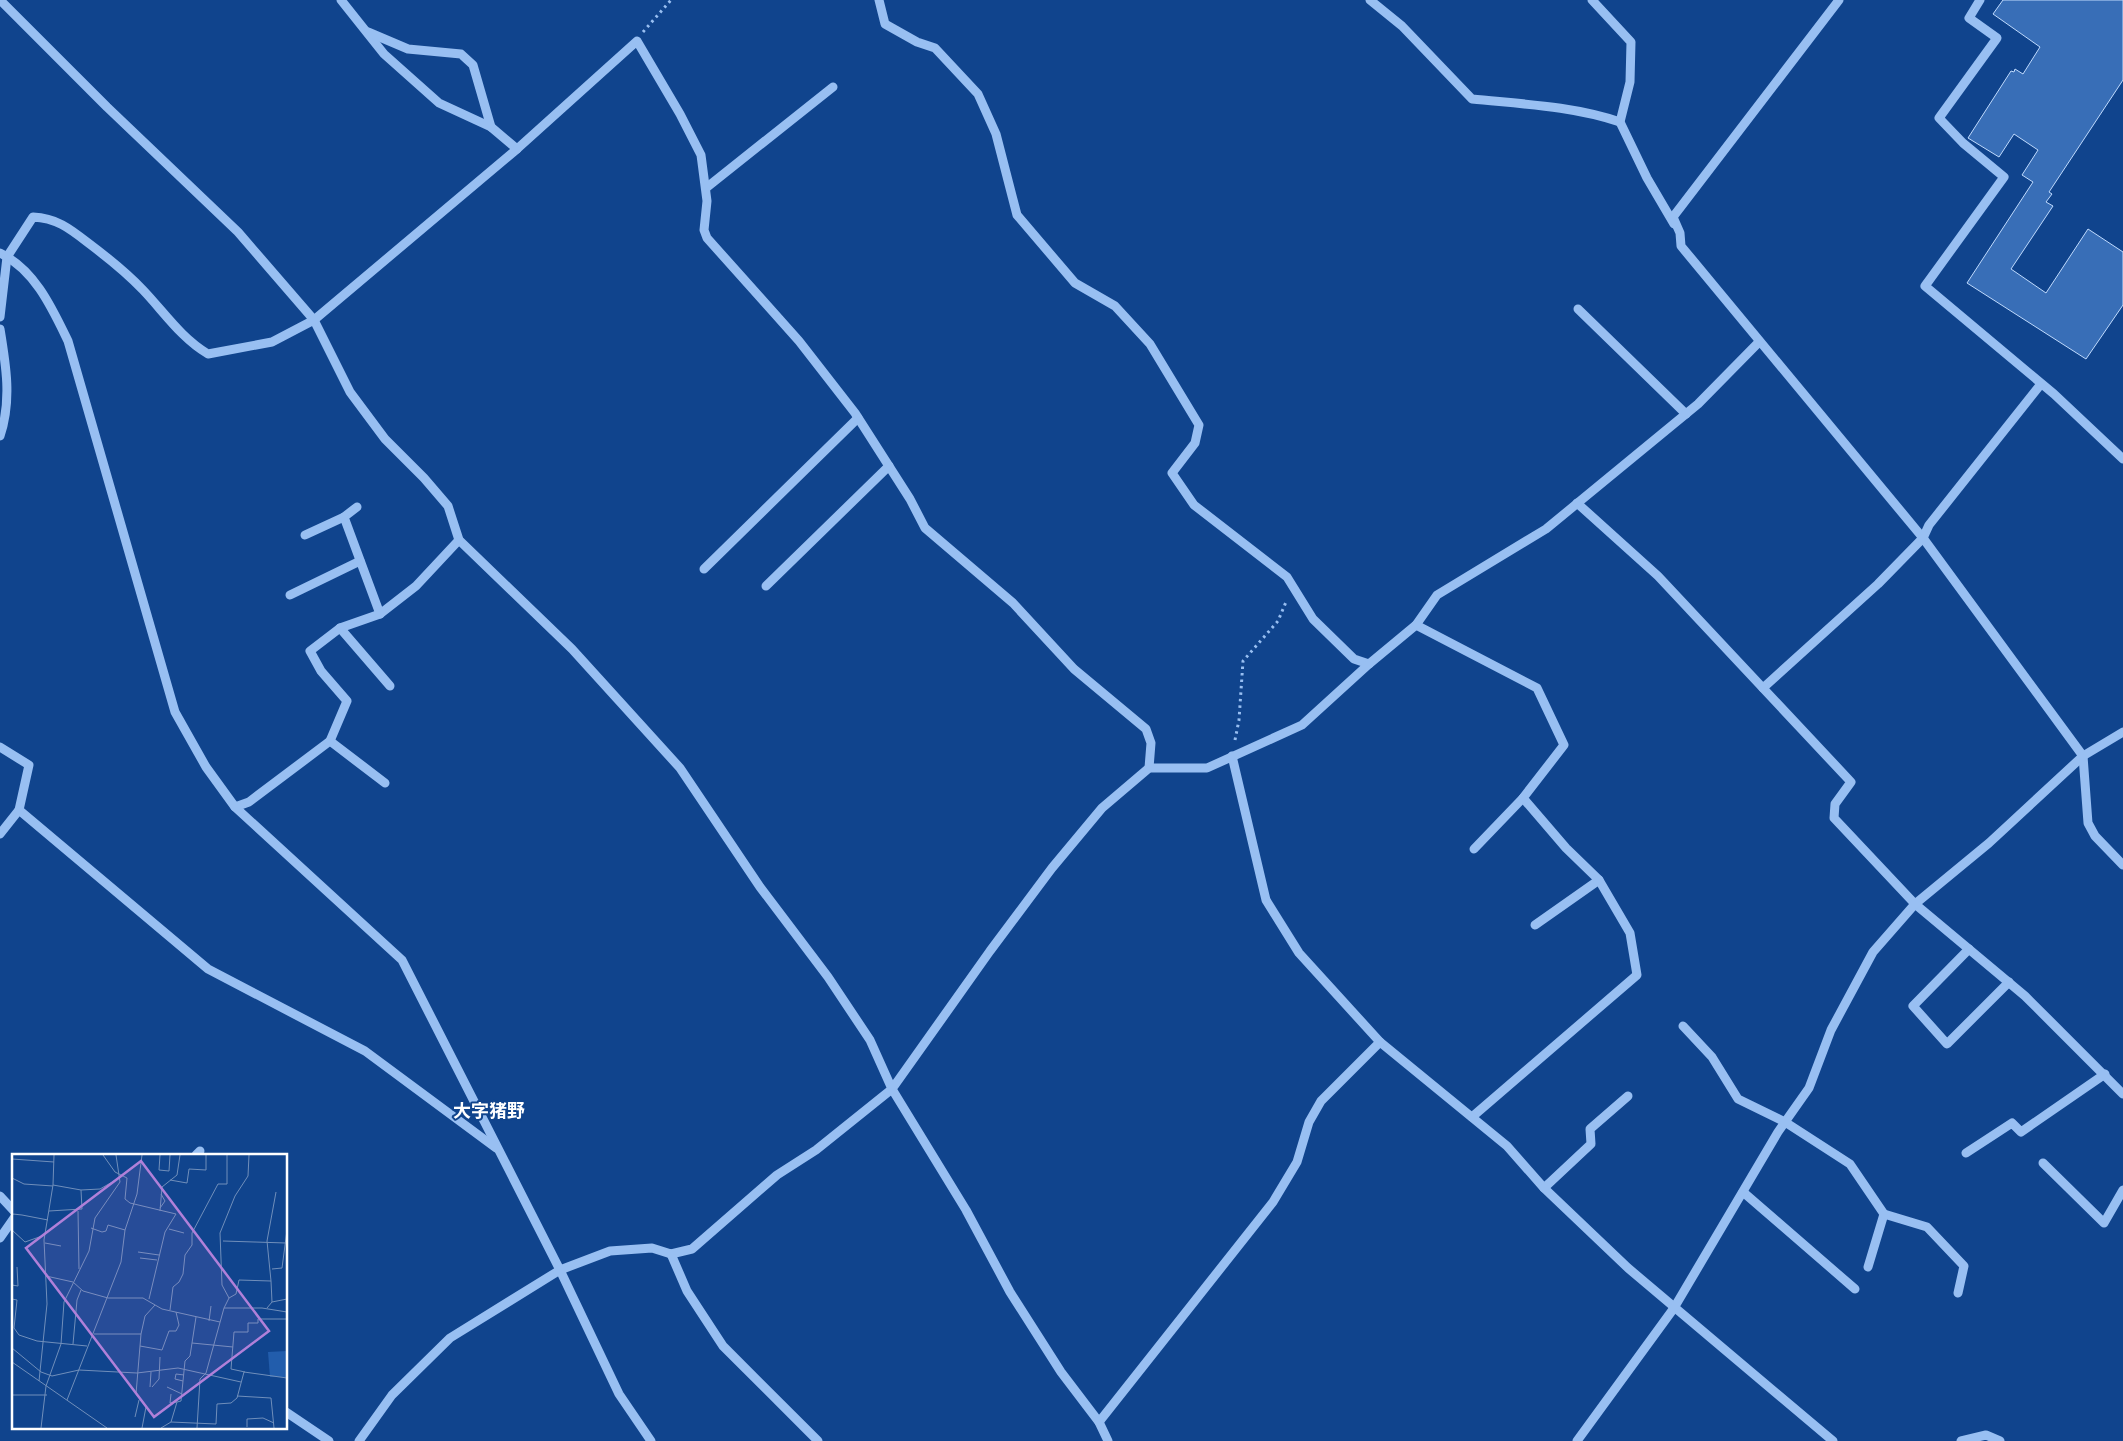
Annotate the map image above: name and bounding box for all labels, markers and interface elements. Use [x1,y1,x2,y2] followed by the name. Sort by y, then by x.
[453,1100,525,1122] district label: 大字猪野
[12,1154,288,1428] inset map

